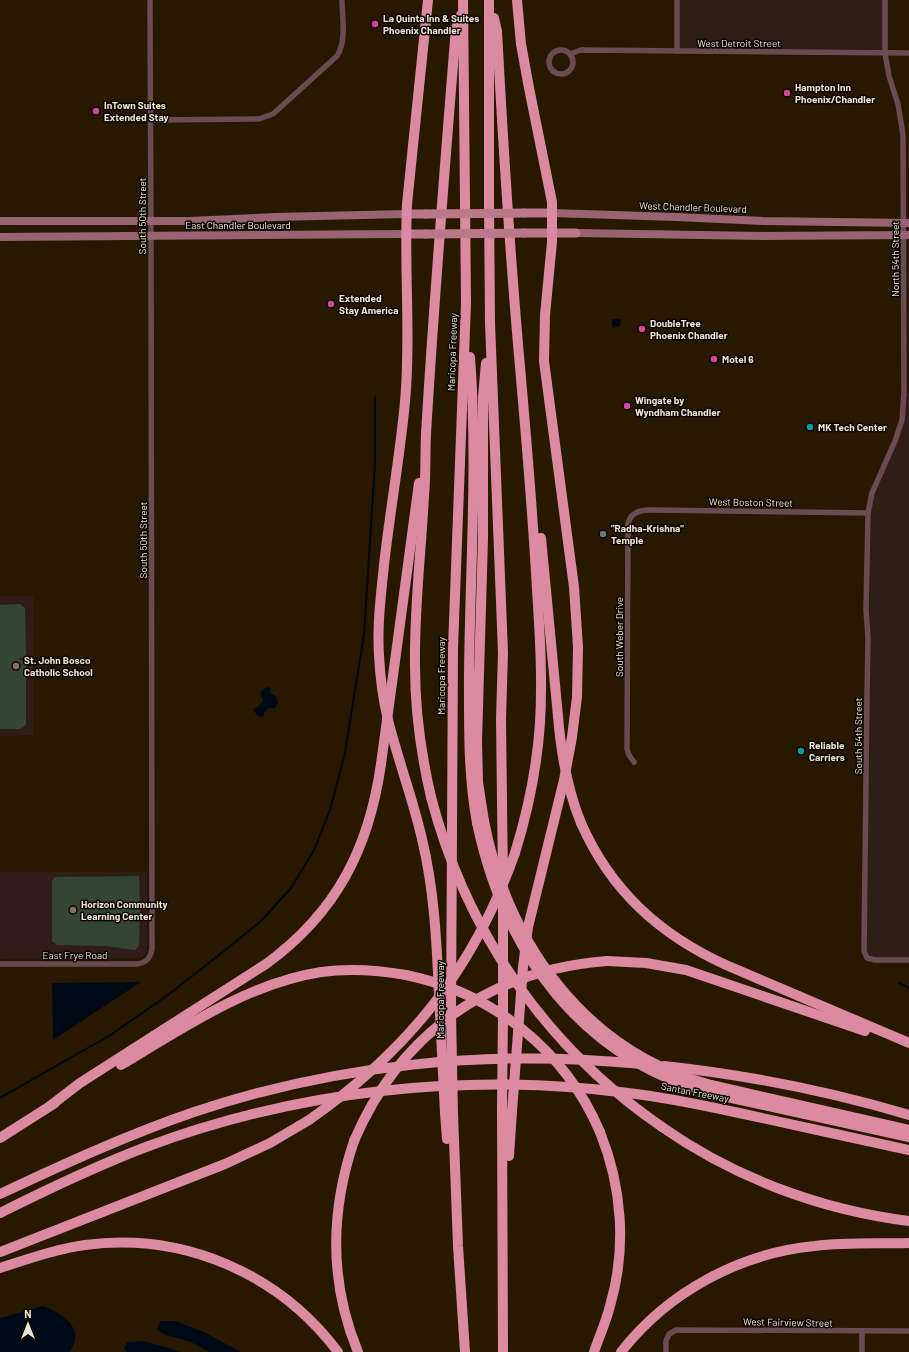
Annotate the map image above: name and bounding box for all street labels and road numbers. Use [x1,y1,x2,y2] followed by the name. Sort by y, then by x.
[697,37,781,49] street label: West Detroit Street
[136,177,148,254] street label: South 50th Street
[639,199,747,215] street label: West Chandler Boulevard
[185,219,291,231] street label: East Chandler Boulevard
[889,221,901,297] street label: North 54th Street
[445,312,459,391] street label: Maricopa Freeway
[709,495,794,509] street label: West Boston Street
[137,501,149,578] street label: South 50th Street
[613,597,625,677] street label: South Weber Drive
[435,637,447,715] street label: Maricopa Freeway
[852,697,864,774] street label: South 54th Street
[43,949,107,961] street label: East Frye Road
[434,961,446,1039] street label: Maricopa Freeway
[660,1080,730,1105] street label: Santan Freeway
[743,1315,833,1329] street label: West Fairview Street

